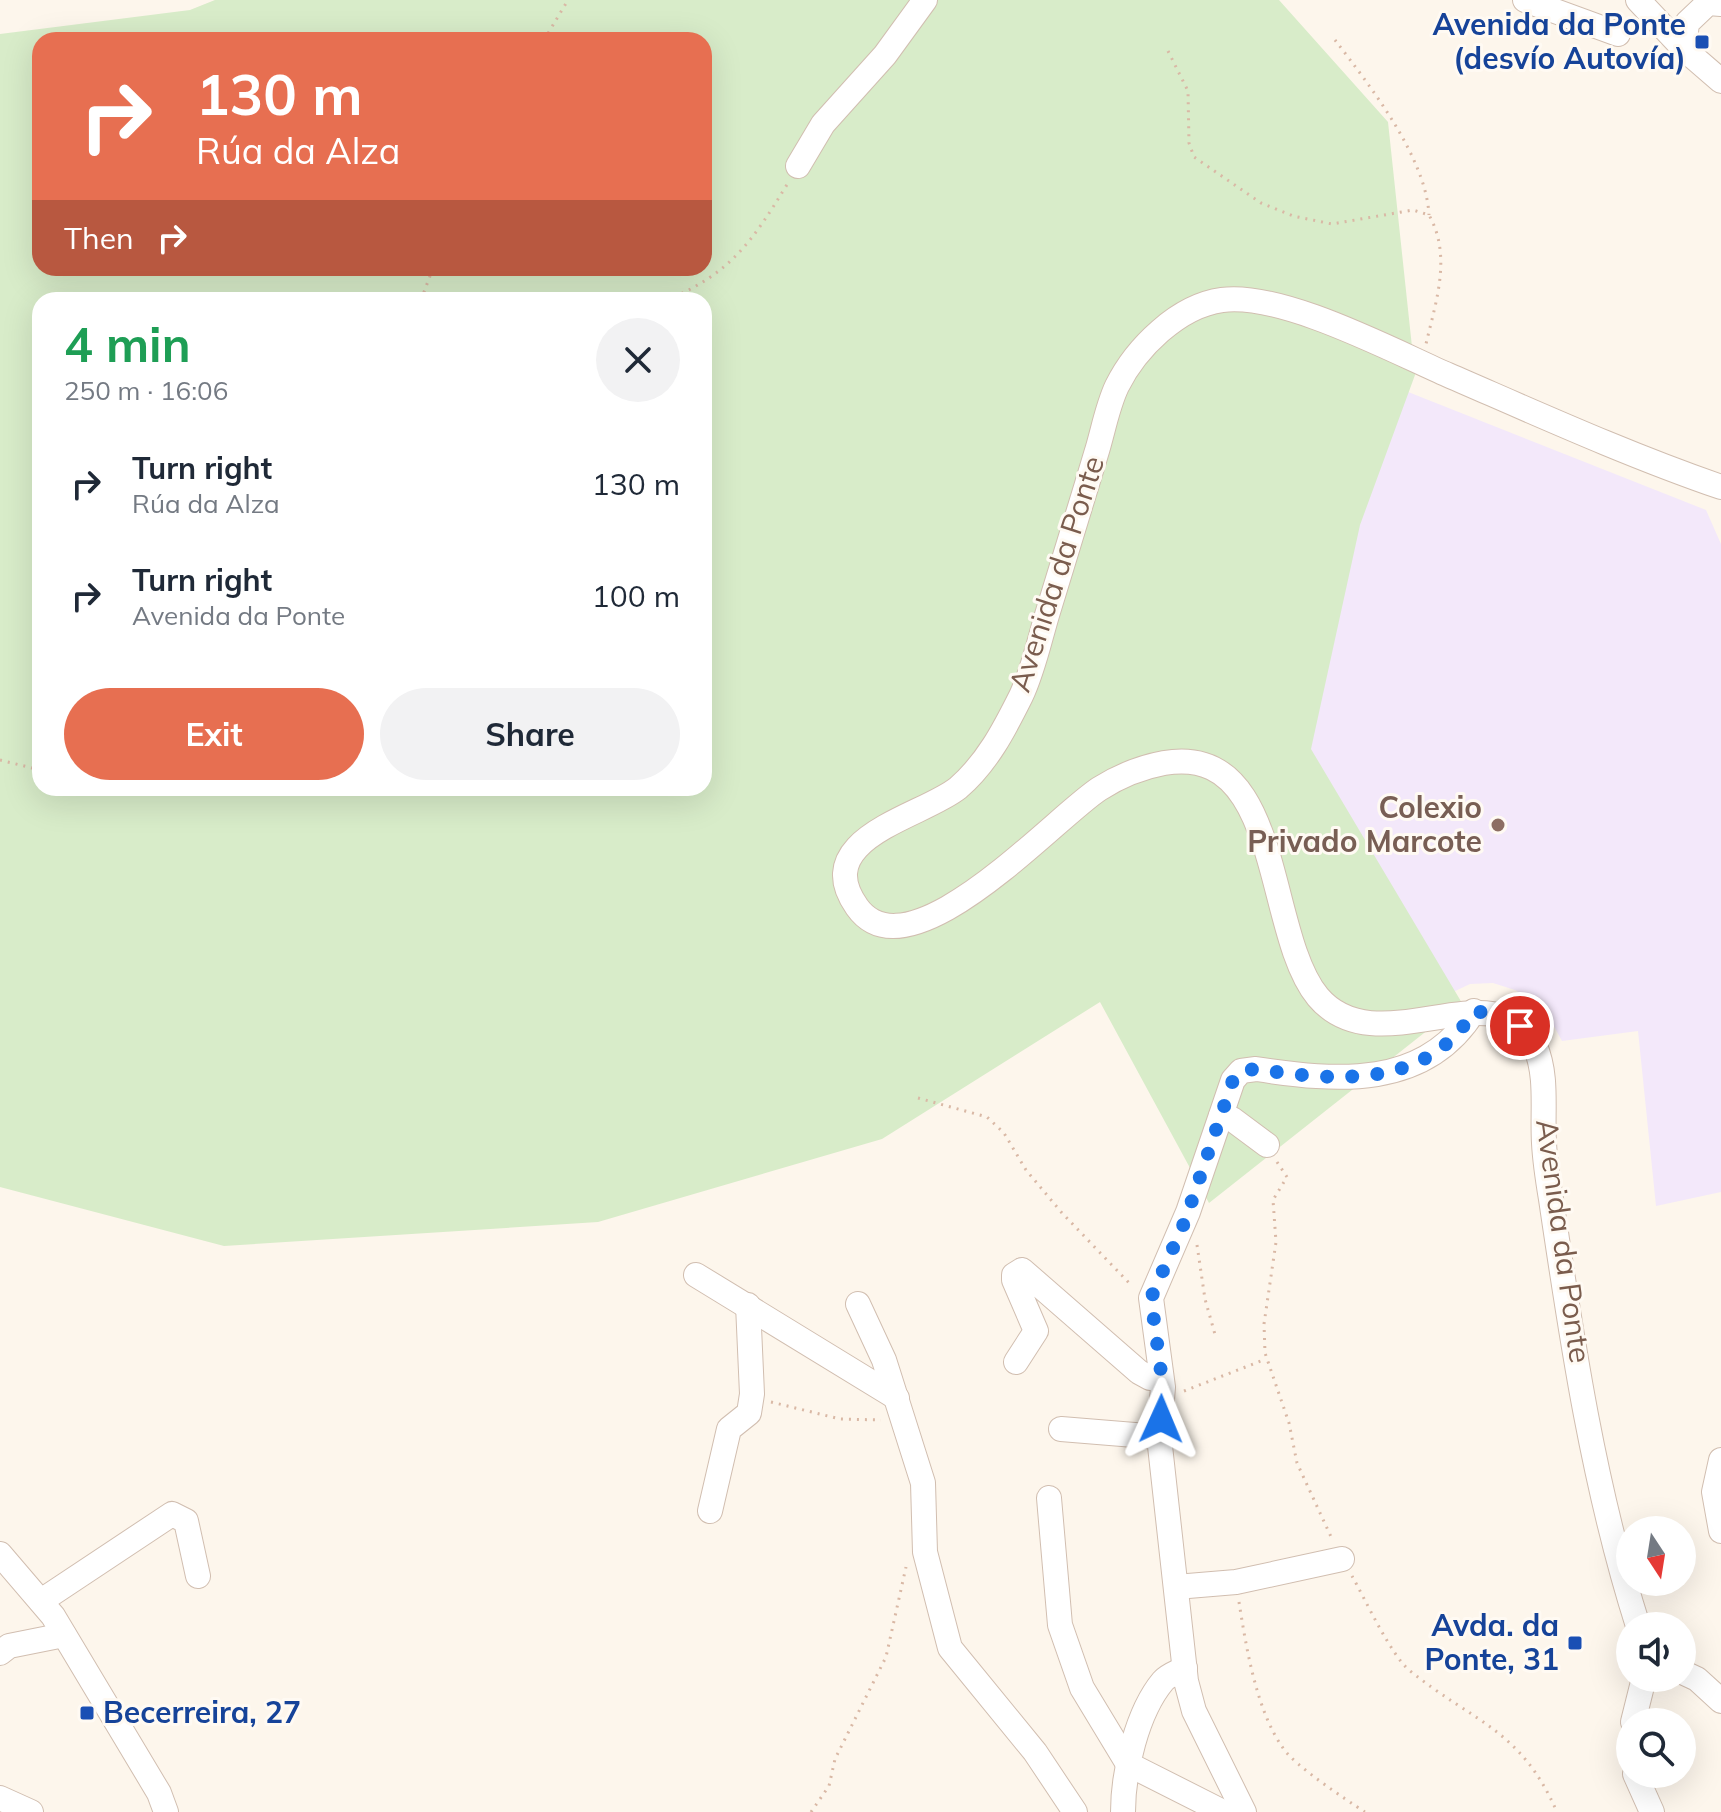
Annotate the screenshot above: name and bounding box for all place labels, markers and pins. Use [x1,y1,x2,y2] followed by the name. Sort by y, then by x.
[1432,5,1686,77] place label: Avenida da Ponte (desvío Autovía)
[1693,33,1711,51] marker: Avenida da Ponte (desvío Autovía)
[1247,788,1482,860] place label: Colexio Privado Marcote
[1489,816,1507,834] marker: Colexio Privado Marcote
[1486,992,1554,1060] pin
[1425,1606,1559,1678] place label: Avda. da Ponte, 31
[1566,1634,1584,1652] marker: Avda. da Ponte, 31
[103,1693,301,1731] place label: Becerreira, 27
[78,1704,96,1722] marker: Becerreira, 27

